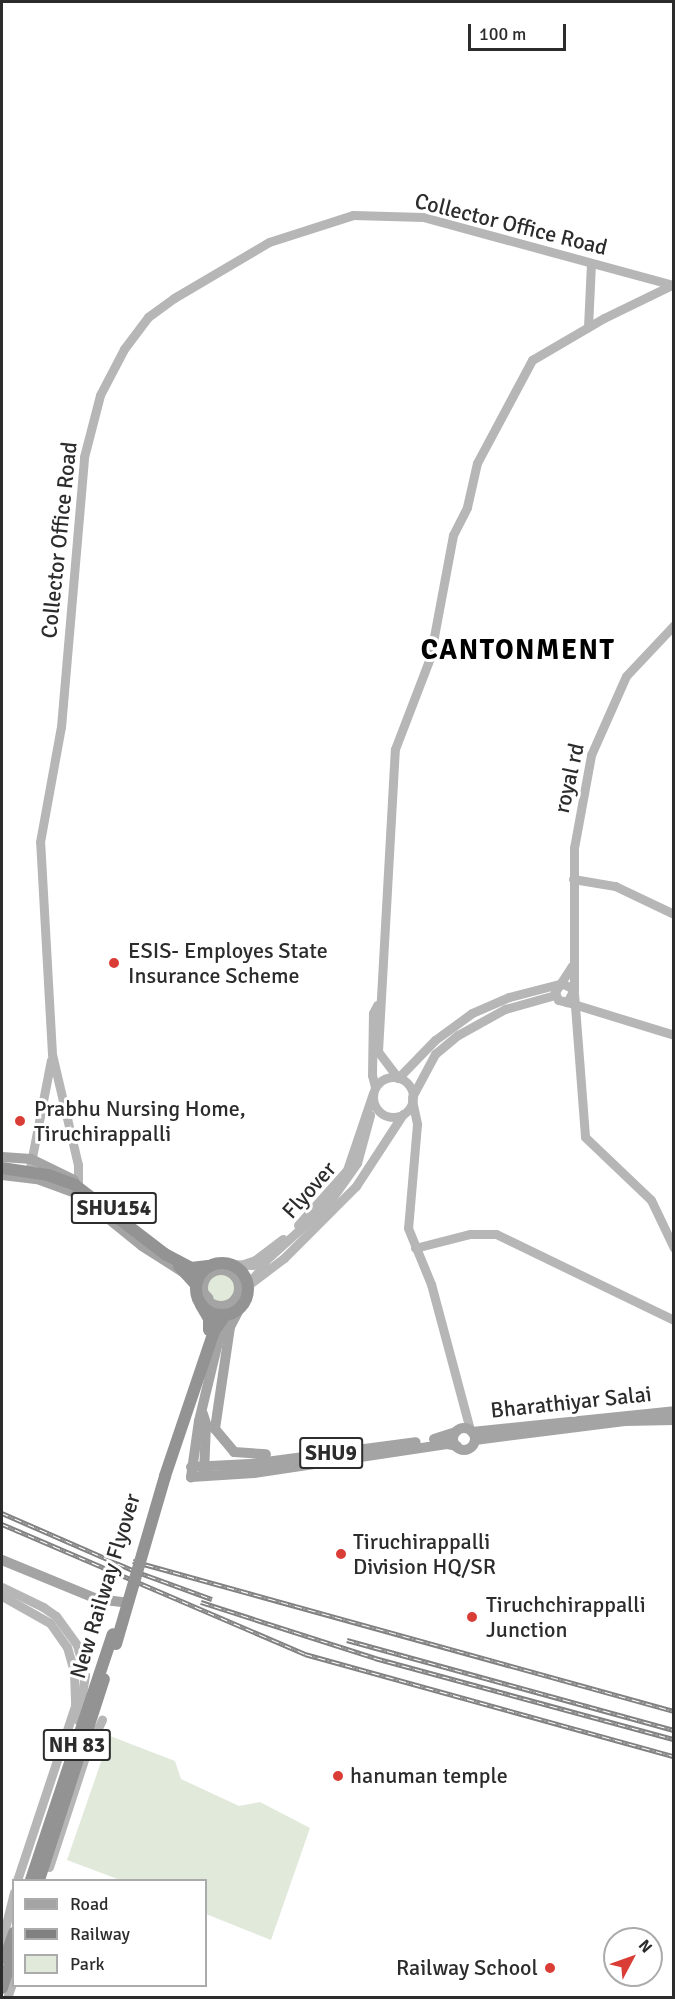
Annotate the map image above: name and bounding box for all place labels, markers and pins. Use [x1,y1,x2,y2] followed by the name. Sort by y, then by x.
[128,937,328,988] place label: ESIS- Employes State Insurance Scheme
[105,954,123,972] marker: ESIS- Employes State Insurance Scheme
[34,1095,246,1146] place label: Prabhu Nursing Home, Tiruchirappalli
[11,1112,29,1130] marker: Prabhu Nursing Home, Tiruchirappalli
[353,1528,496,1580] place label: Tiruchirappalli Division HQ/SR
[334,1547,348,1561] marker: Tiruchirappalli Division HQ/SR
[486,1591,646,1642] place label: Tiruchchirappalli Junction
[463,1608,481,1626] marker: Tiruchchirappalli Junction
[350,1763,508,1789] place label: hanuman temple
[331,1769,345,1783] marker: hanuman temple
[396,1955,538,1981] place label: Railway School
[543,1961,557,1975] marker: Railway School

